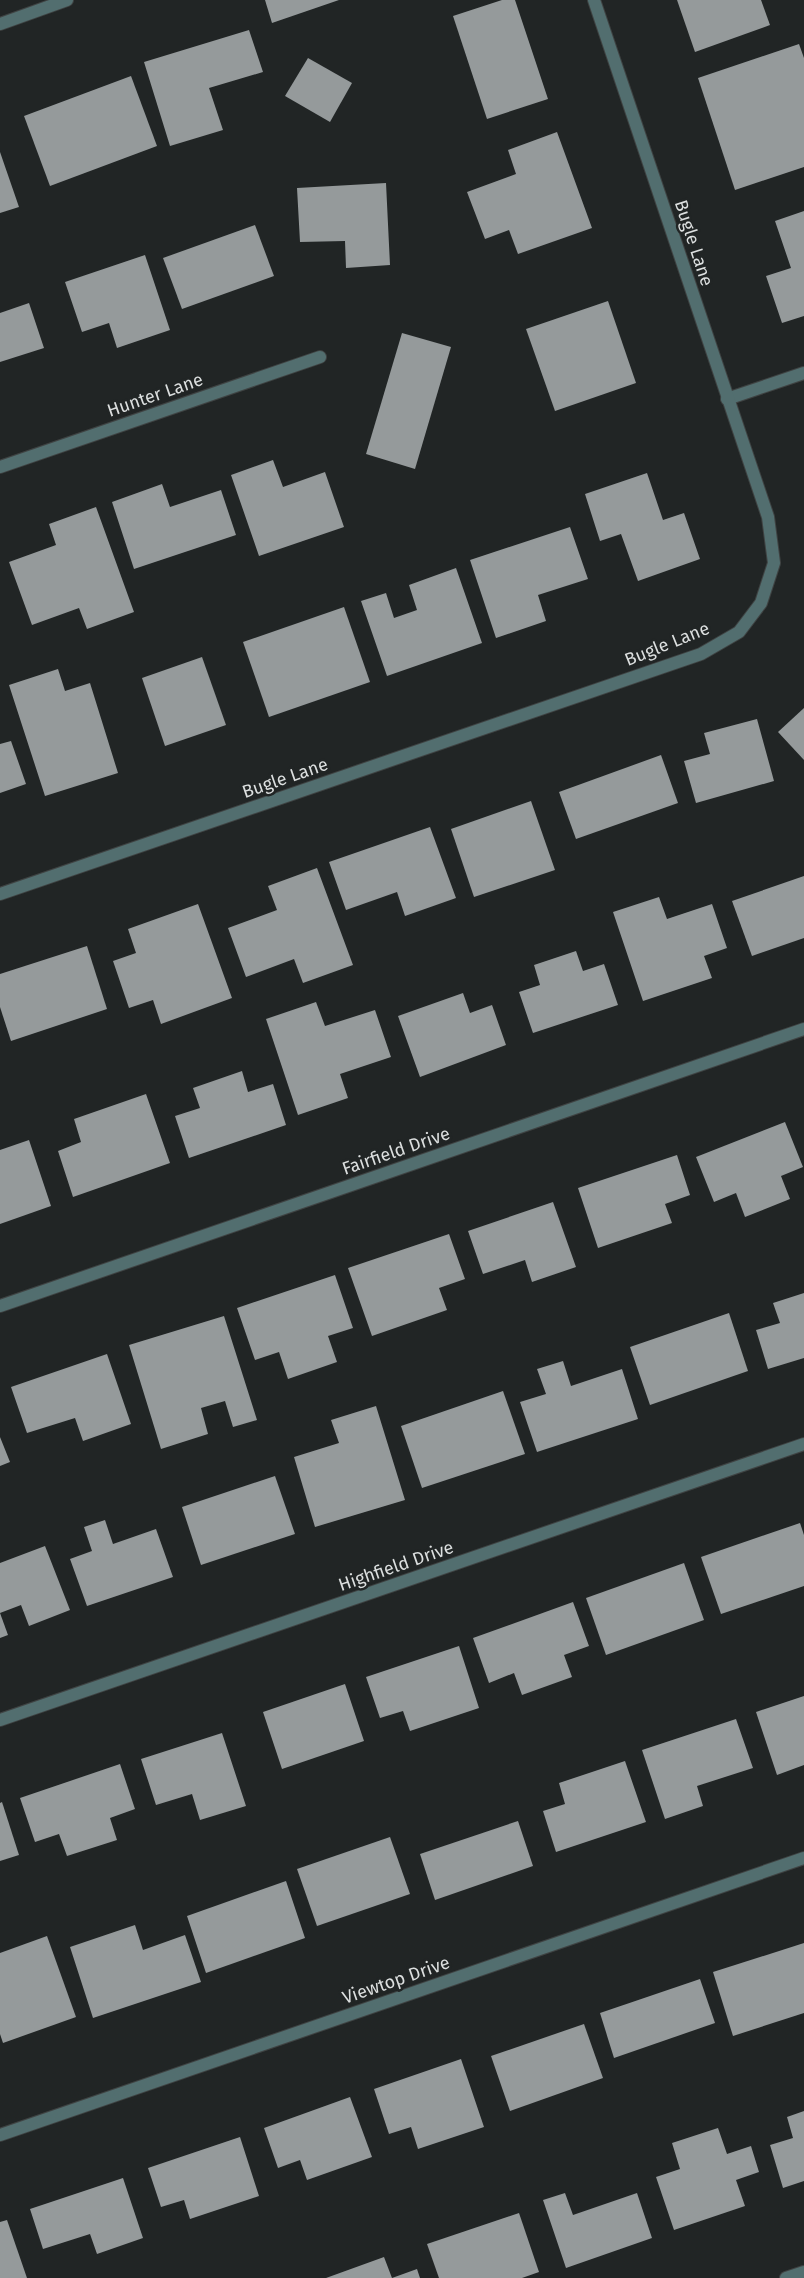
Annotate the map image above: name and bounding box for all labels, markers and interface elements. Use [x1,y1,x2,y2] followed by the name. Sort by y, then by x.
[670,197,718,289] street label: Bugle Lane
[104,368,206,422] street label: Hunter Lane
[621,617,713,671] street label: Bugle Lane
[239,753,331,803] street label: Bugle Lane
[339,1122,453,1180] street label: Fairfield Drive
[336,1536,456,1596] street label: Highfield Drive
[339,1951,453,2009] street label: Viewtop Drive

